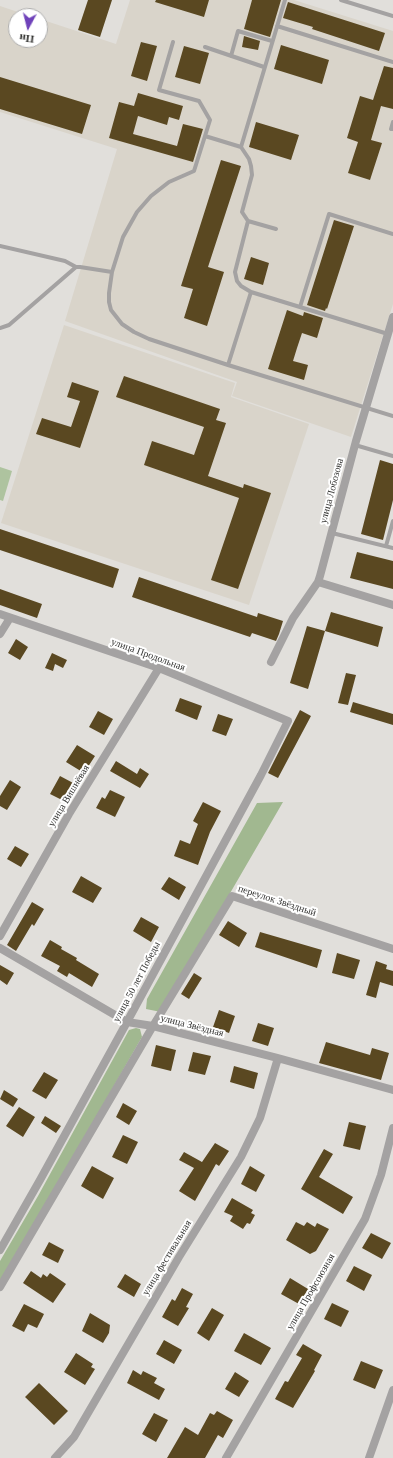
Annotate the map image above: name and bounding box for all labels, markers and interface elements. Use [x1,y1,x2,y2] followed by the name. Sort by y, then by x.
[8,8,48,48] north arrow
[19,32,35,46] text: Пн
[318,457,346,525] street label: улица Лобозова
[109,636,187,674] street label: улица Продольная
[46,763,92,829] street label: улица Вишнёвая
[236,883,318,919] street label: переулок Звёздный
[111,940,163,1024] street label: улица 50 лет Победы
[159,1012,225,1040] street label: улица Звёздная
[140,1218,194,1298] street label: улица фестивальная
[284,1252,338,1332] street label: улица Профсоюзная

